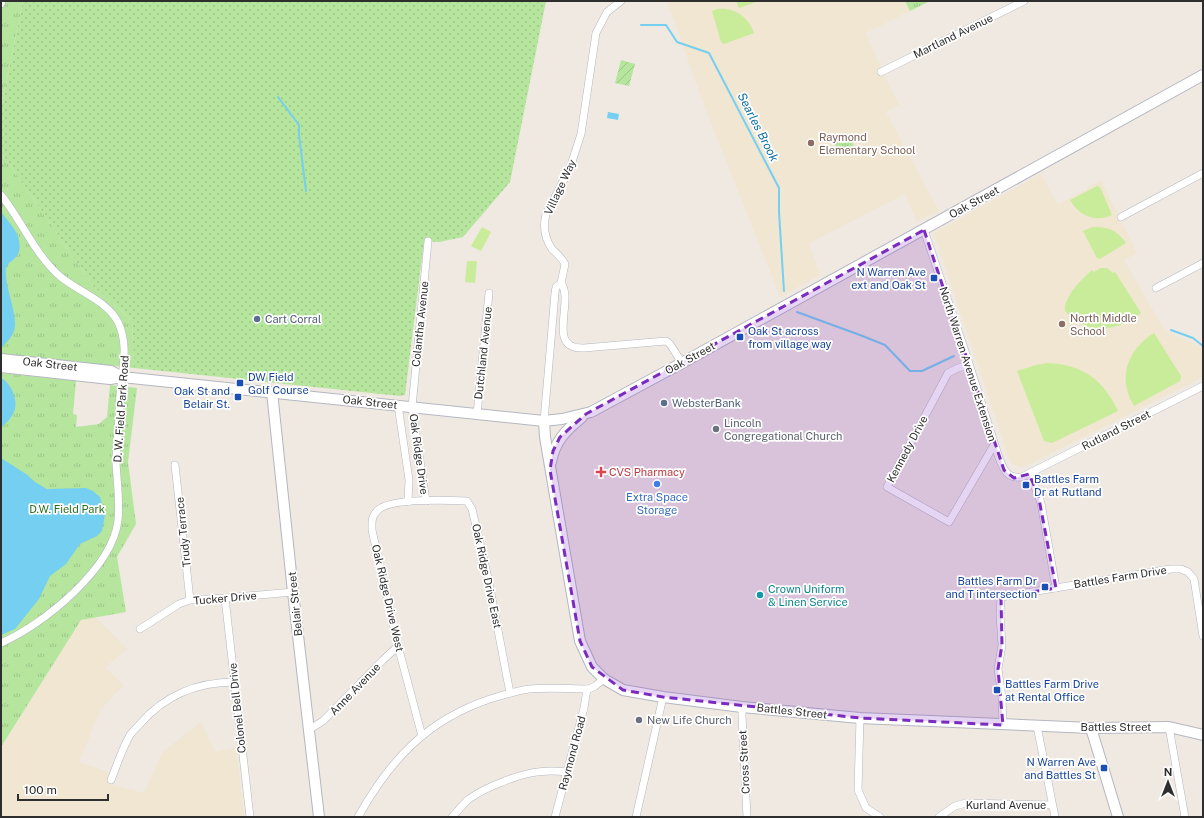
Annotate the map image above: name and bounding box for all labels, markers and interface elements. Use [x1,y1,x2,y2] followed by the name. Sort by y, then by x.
[911,12,995,60] street label: Martland Avenue
[735,90,782,164] water label: Searles Brook
[819,131,916,156] place label: Raymond Elementary School
[806,138,816,148] marker: Raymond Elementary School
[542,157,578,217] street label: Village Way
[947,183,1001,221] street label: Oak Street
[851,266,926,291] place label: N Warren Ave ext and Oak St
[929,273,939,283] marker: N Warren Ave ext and Oak St
[410,280,430,368] street label: Colantha Avenue
[937,285,999,443] street label: North Warren Avenue Extension
[472,306,494,400] street label: Dutchland Avenue
[1070,312,1137,337] place label: North Middle School
[265,313,321,325] place label: Cart Corral
[252,314,262,324] marker: Cart Corral
[1057,319,1067,329] marker: North Middle School
[748,325,832,350] place label: Oak St across from village way
[735,332,745,342] marker: Oak St across from village way
[663,339,717,377] street label: Oak Street
[22,355,78,373] street label: Oak Street
[111,355,131,463] street label: D. W. Field Park Road
[248,371,309,396] place label: DW Field Golf Course
[235,378,245,388] marker: DW Field Golf Course
[174,385,230,410] place label: Oak St and Belair St.
[233,392,243,402] marker: Oak St and Belair St.
[342,393,398,411] street label: Oak Street
[672,397,741,409] place label: WebsterBank
[659,398,669,408] marker: WebsterBank
[1080,408,1152,452] street label: Rutland Street
[407,413,431,495] street label: Oak Ridge Drive
[884,414,930,484] street label: Kennedy Drive
[724,417,842,442] place label: Lincoln Congregational Church
[711,424,721,434] marker: Lincoln Congregational Church
[609,466,685,478] place label: CVS Pharmacy
[596,467,606,477] marker: CVS Pharmacy
[1034,473,1102,498] place label: Battles Farm Dr at Rutland
[652,479,662,489] marker: Extra Space Storage
[1021,480,1031,490] marker: Battles Farm Dr at Rutland
[626,491,688,516] place label: Extra Space Storage
[173,496,193,568] street label: Trudy Terrace
[29,503,105,515] park label: D.W. Field Park
[470,523,504,629] street label: Oak Ridge Drive East
[370,543,406,653] street label: Oak Ridge Drive West
[1073,564,1167,590] street label: Battles Farm Drive
[286,571,304,637] street label: Belair Street
[946,575,1037,600] place label: Battles Farm Dr and T intersection
[1040,582,1050,592] marker: Battles Farm Dr and T intersection
[768,583,848,608] place label: Crown Uniform & Linen Service
[193,589,257,607] street label: Tucker Drive
[755,590,765,600] marker: Crown Uniform & Linen Service
[327,661,383,717] street label: Anne Avenue
[226,662,248,754] street label: Colonel Bell Drive
[1005,678,1099,703] place label: Battles Farm Drive at Rental Office
[992,685,1002,695] marker: Battles Farm Drive at Rental Office
[756,701,828,721] street label: Battles Street
[647,714,732,726] place label: New Life Church
[556,715,588,791] street label: Raymond Road
[634,715,644,725] marker: New Life Church
[1081,721,1151,733] street label: Battles Street
[736,730,752,794] street label: Cross Street
[1024,756,1096,781] place label: N Warren Ave and Battles St
[1148,762,1188,802] north arrow
[1099,763,1109,773] marker: N Warren Ave and Battles St
[1164,766,1172,778] text: N
[18,776,108,802] scale bar
[24,783,57,797] text: 100 m
[966,799,1046,811] street label: Kurland Avenue

